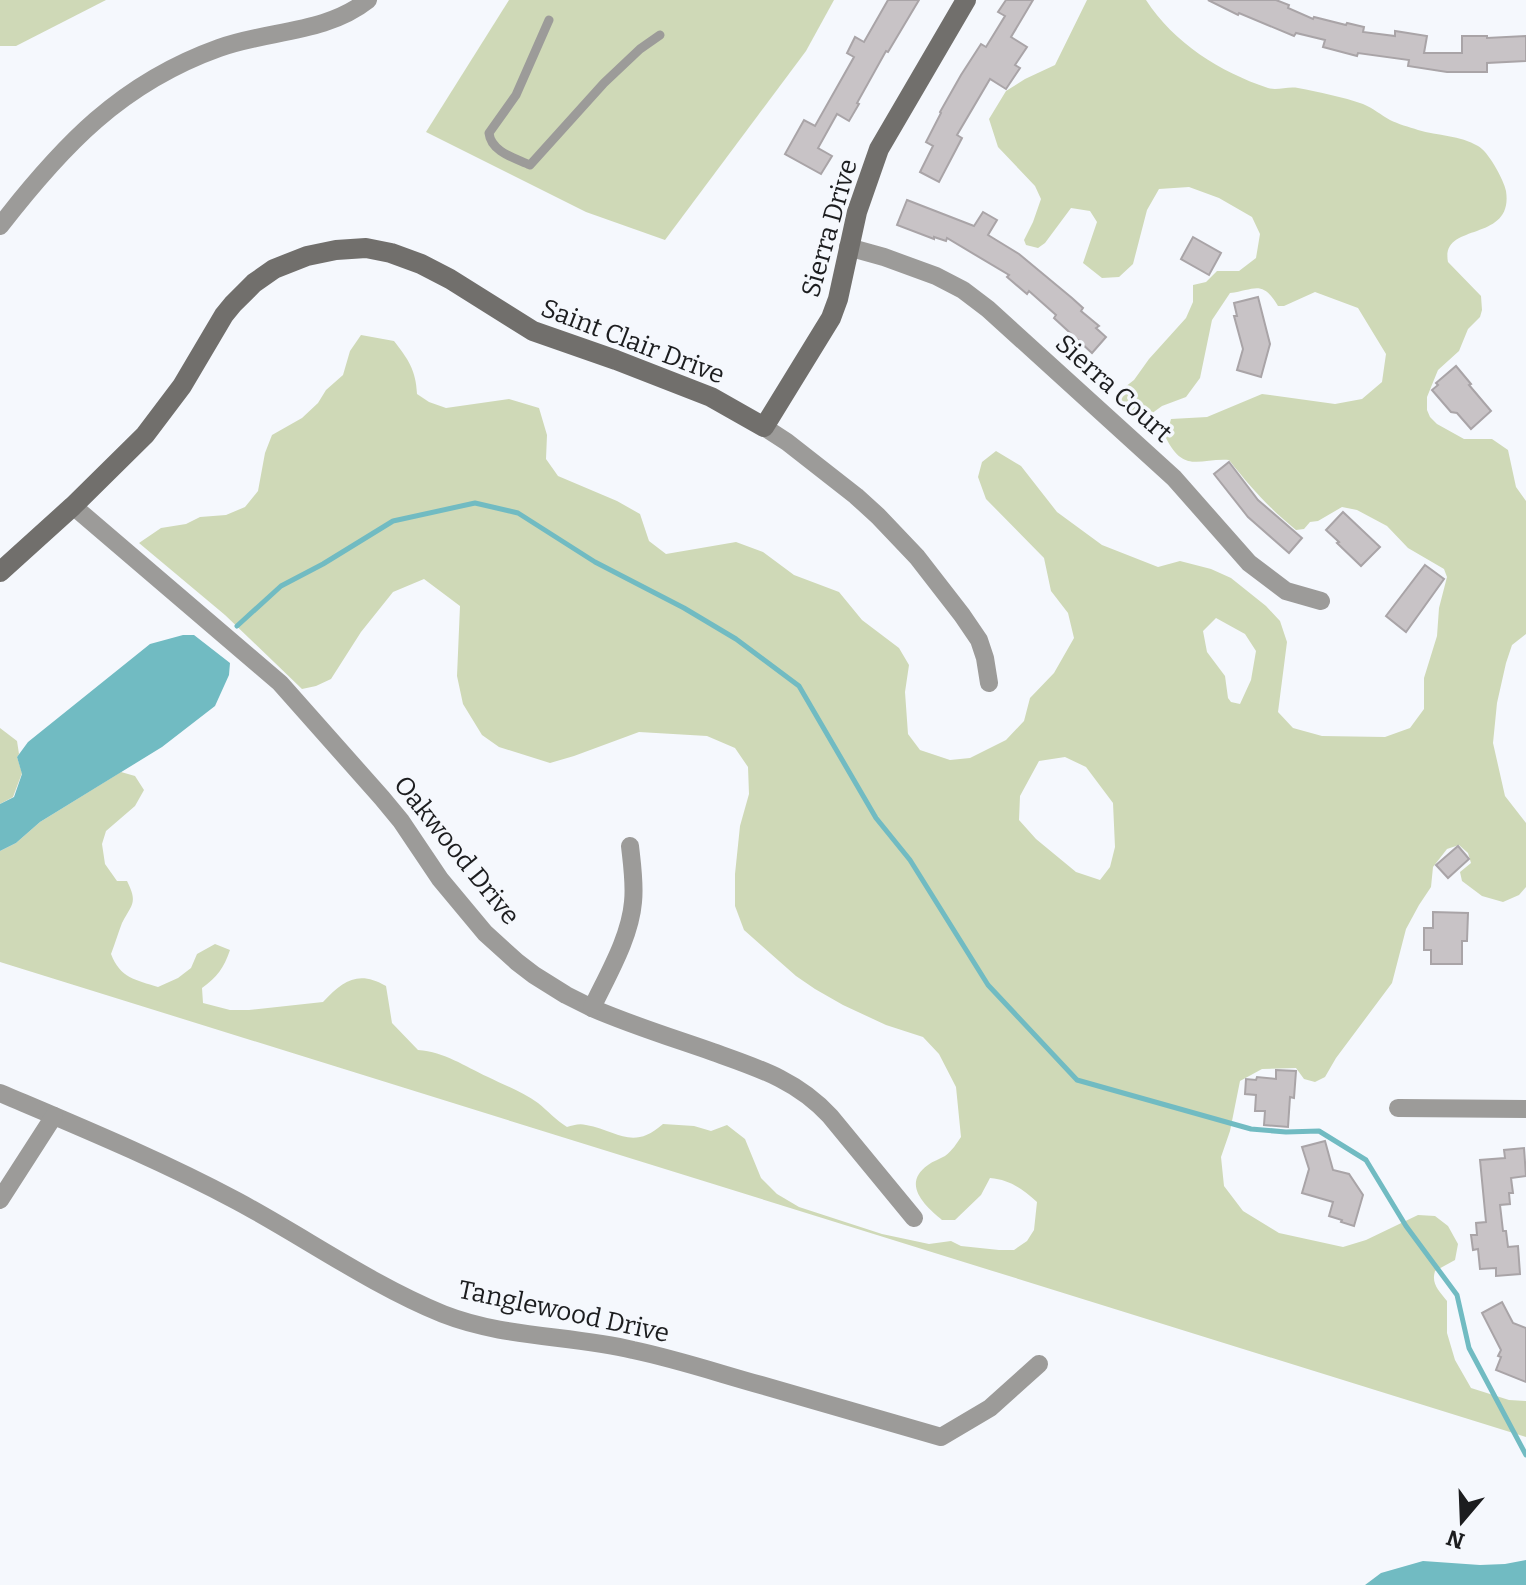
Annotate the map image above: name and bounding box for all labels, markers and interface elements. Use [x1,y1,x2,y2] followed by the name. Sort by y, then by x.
[795,156,864,301] street label: Sierra Drive
[537,292,729,391] street label: Saint Clair Drive
[1049,328,1179,449] street label: Sierra Court
[387,770,526,931] street label: Oakwood Drive
[456,1274,672,1349] street label: Tanglewood Drive
[1422,1481,1502,1561] north arrow
[1443,1524,1468,1555] text: N

